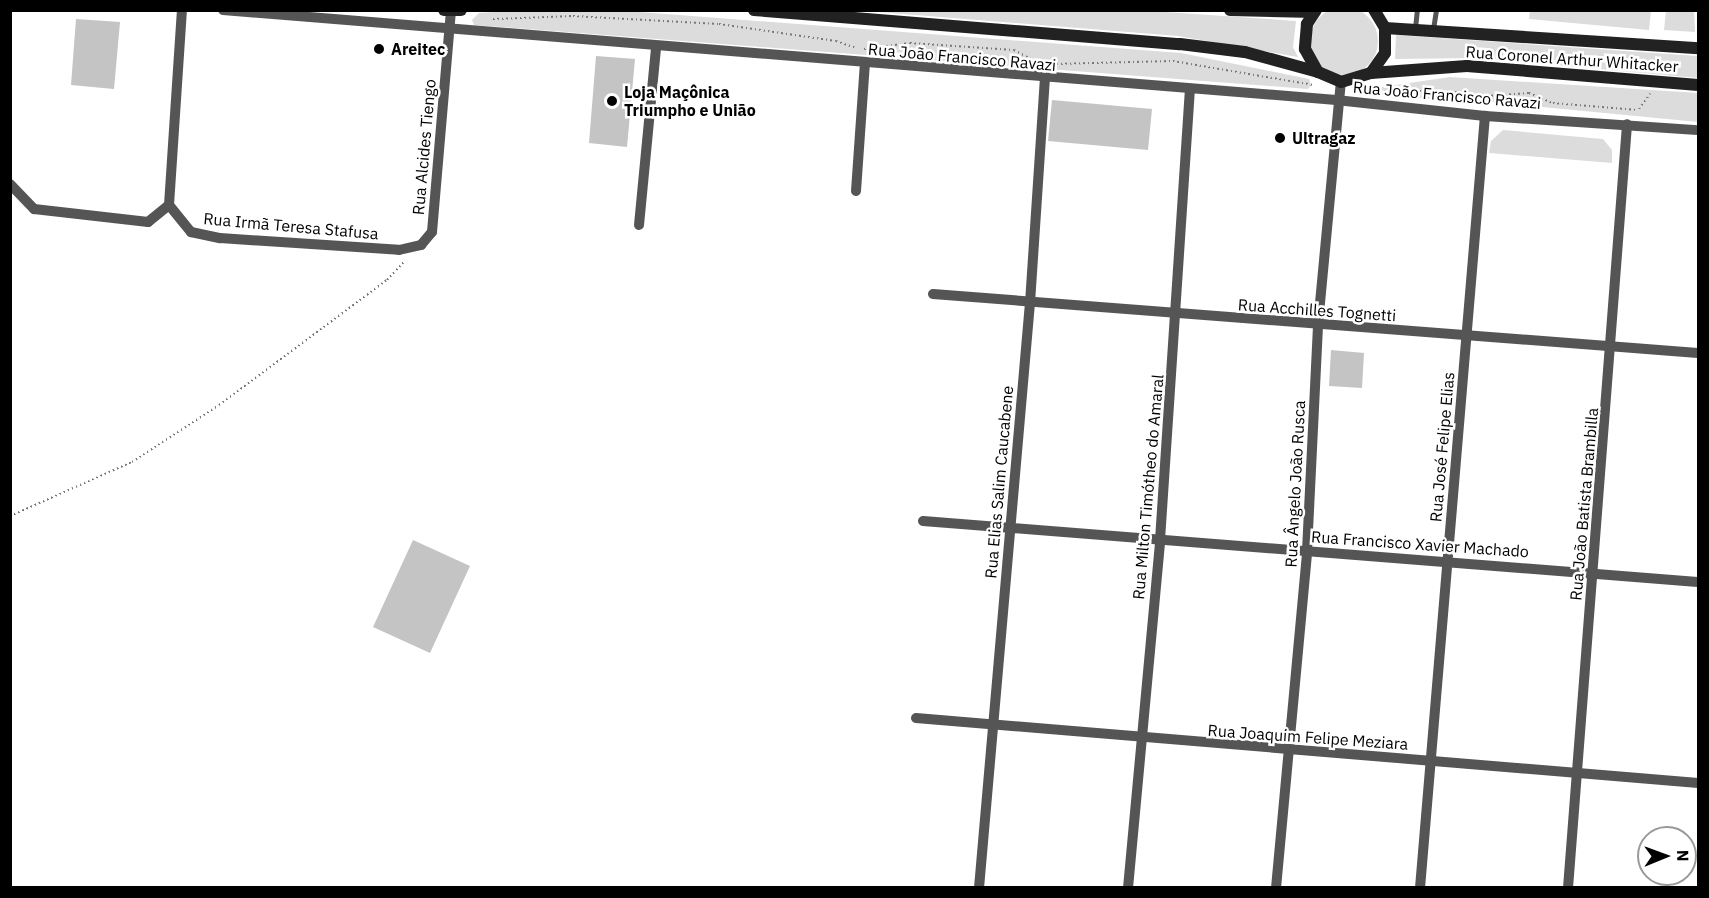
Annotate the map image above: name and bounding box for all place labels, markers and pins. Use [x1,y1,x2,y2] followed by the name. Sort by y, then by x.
[391,39,445,59] place label: Areitec
[372,42,386,56] marker: Areitec
[624,82,756,120] place label: Loja Maçônica Triumpho e União
[605,94,619,108] marker: Loja Maçônica Triumpho e União
[1292,128,1356,148] place label: Ultragaz
[1273,131,1287,145] marker: Ultragaz

